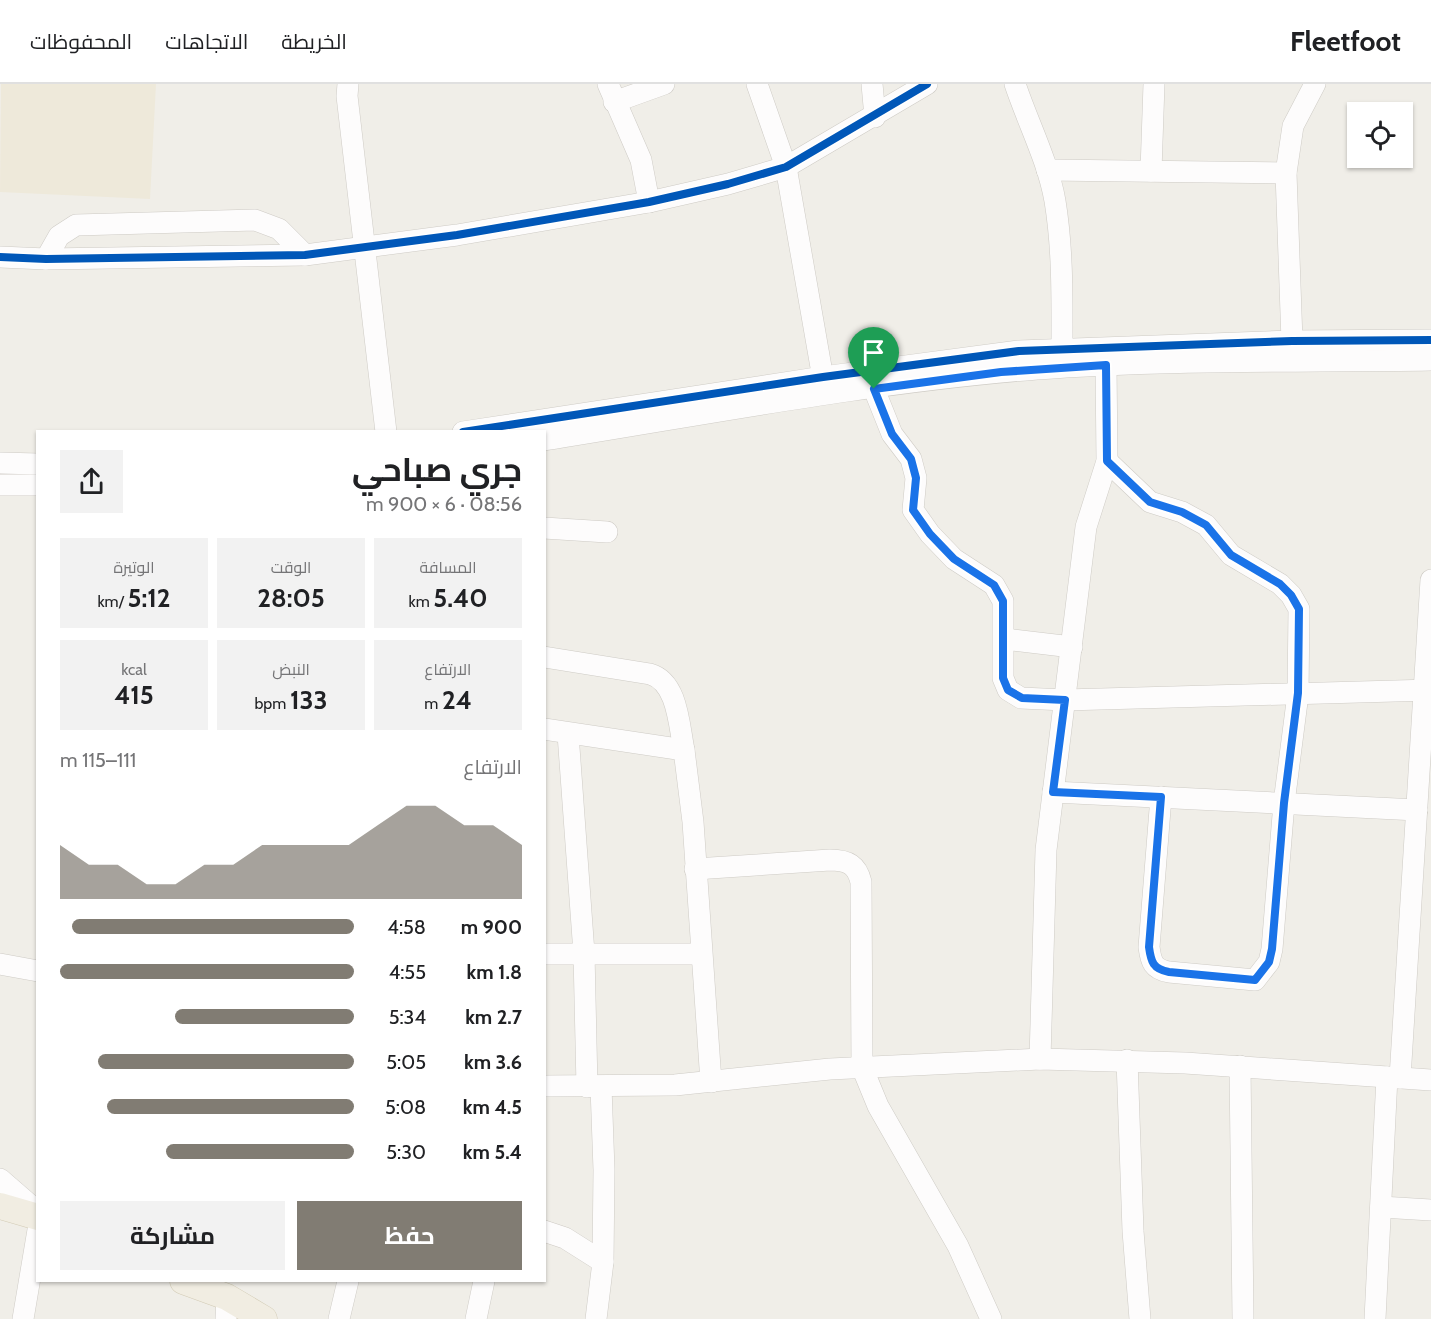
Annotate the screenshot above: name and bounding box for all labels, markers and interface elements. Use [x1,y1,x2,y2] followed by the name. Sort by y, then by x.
[1290,24,1401,58] text: Fleetfoot
[30,29,132,54] text: المحفوظات
[165,29,248,54] text: الاتجاهات
[281,29,347,54] text: الخريطة
[1347,102,1413,168] map controls
[1347,102,1413,168] button: locate
[848,327,899,389] pin
[857,336,890,369] icon: arrive
[352,449,522,489] text: جري صباحي
[60,450,123,513] button: share
[366,492,522,516] text: 08:56 · 6 × 900 m
[113,558,155,577] text: الوتيرة
[271,558,311,577] text: الوقت
[420,558,476,577] text: المسافة
[127,582,171,614] text: 5:12
[257,582,325,614] text: 28:05
[433,582,488,614] text: 5.40
[97,592,127,611] text: /km
[408,592,433,611] text: km
[121,660,147,679] text: kcal
[272,660,310,679] text: النبض
[425,660,471,679] text: الارتفاع
[114,679,154,711] text: 415
[290,684,328,716] text: 133
[442,684,472,716] text: 24
[254,694,290,713] text: bpm
[424,694,442,713] text: m
[60,748,136,772] text: 111–115 m
[463,755,522,779] text: الارتفاع
[387,915,426,939] text: 4:58
[461,915,522,939] text: 900 m
[389,960,426,984] text: 4:55
[467,960,522,984] text: 1.8 km
[389,1005,426,1029] text: 5:34
[465,1005,522,1029] text: 2.7 km
[386,1050,426,1074] text: 5:05
[464,1050,522,1074] text: 3.6 km
[385,1095,426,1119] text: 5:08
[463,1095,522,1119] text: 4.5 km
[386,1140,426,1164] text: 5:30
[463,1140,522,1164] text: 5.4 km
[60,1201,285,1270] button: مشاركة
[297,1201,522,1270] button: حفظ

